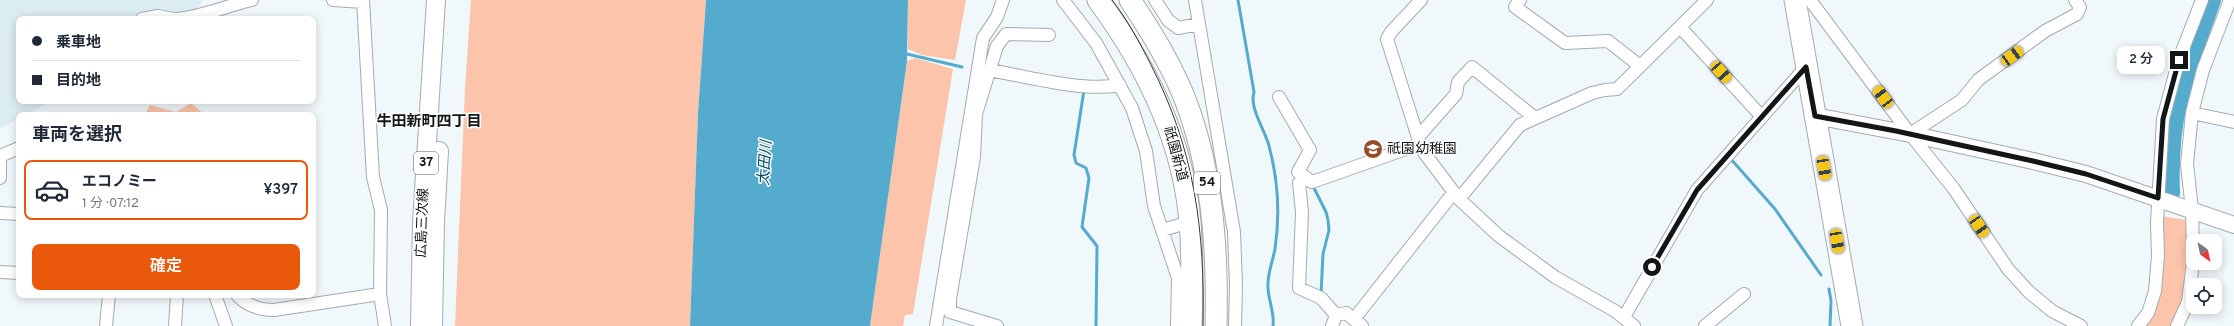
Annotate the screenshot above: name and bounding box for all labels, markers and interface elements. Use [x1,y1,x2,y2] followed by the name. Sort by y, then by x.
[56,34,101,53] text: 乗車地
[1999,44,2025,68] car
[2117,46,2165,74] callout: 2 分
[2170,51,2188,69] route end
[2129,52,2153,68] text: 2 分
[1709,59,1733,85] car
[56,72,101,91] text: 目的地
[1871,84,1895,110] car
[376,113,482,132] district label: 牛田新町四丁目
[32,124,122,147] text: 車両を選択
[1160,125,1190,183] street label: 祇園新道
[755,138,777,186] water label: 太田川
[1362,138,1384,160] school or university icon: 祇園幼稚園
[1387,141,1457,158] place label: 祇園幼稚園
[414,152,438,174] road number: 37
[1816,155,1832,181] car
[34,172,70,208] icon: car
[1194,172,1220,194] road number: 54
[82,173,157,192] text: エコノミー
[263,181,298,200] text: ¥397
[413,188,433,258] street label: 広島三次線
[82,196,139,212] text: 1 分 · 07:12
[1967,213,1991,239] car
[1829,228,1845,254] car
[2186,234,2222,270] north arrow
[2186,234,2222,314] map controls
[32,244,300,290] button: 確定
[1643,258,1661,276] route start
[2186,278,2222,314] button: locate

